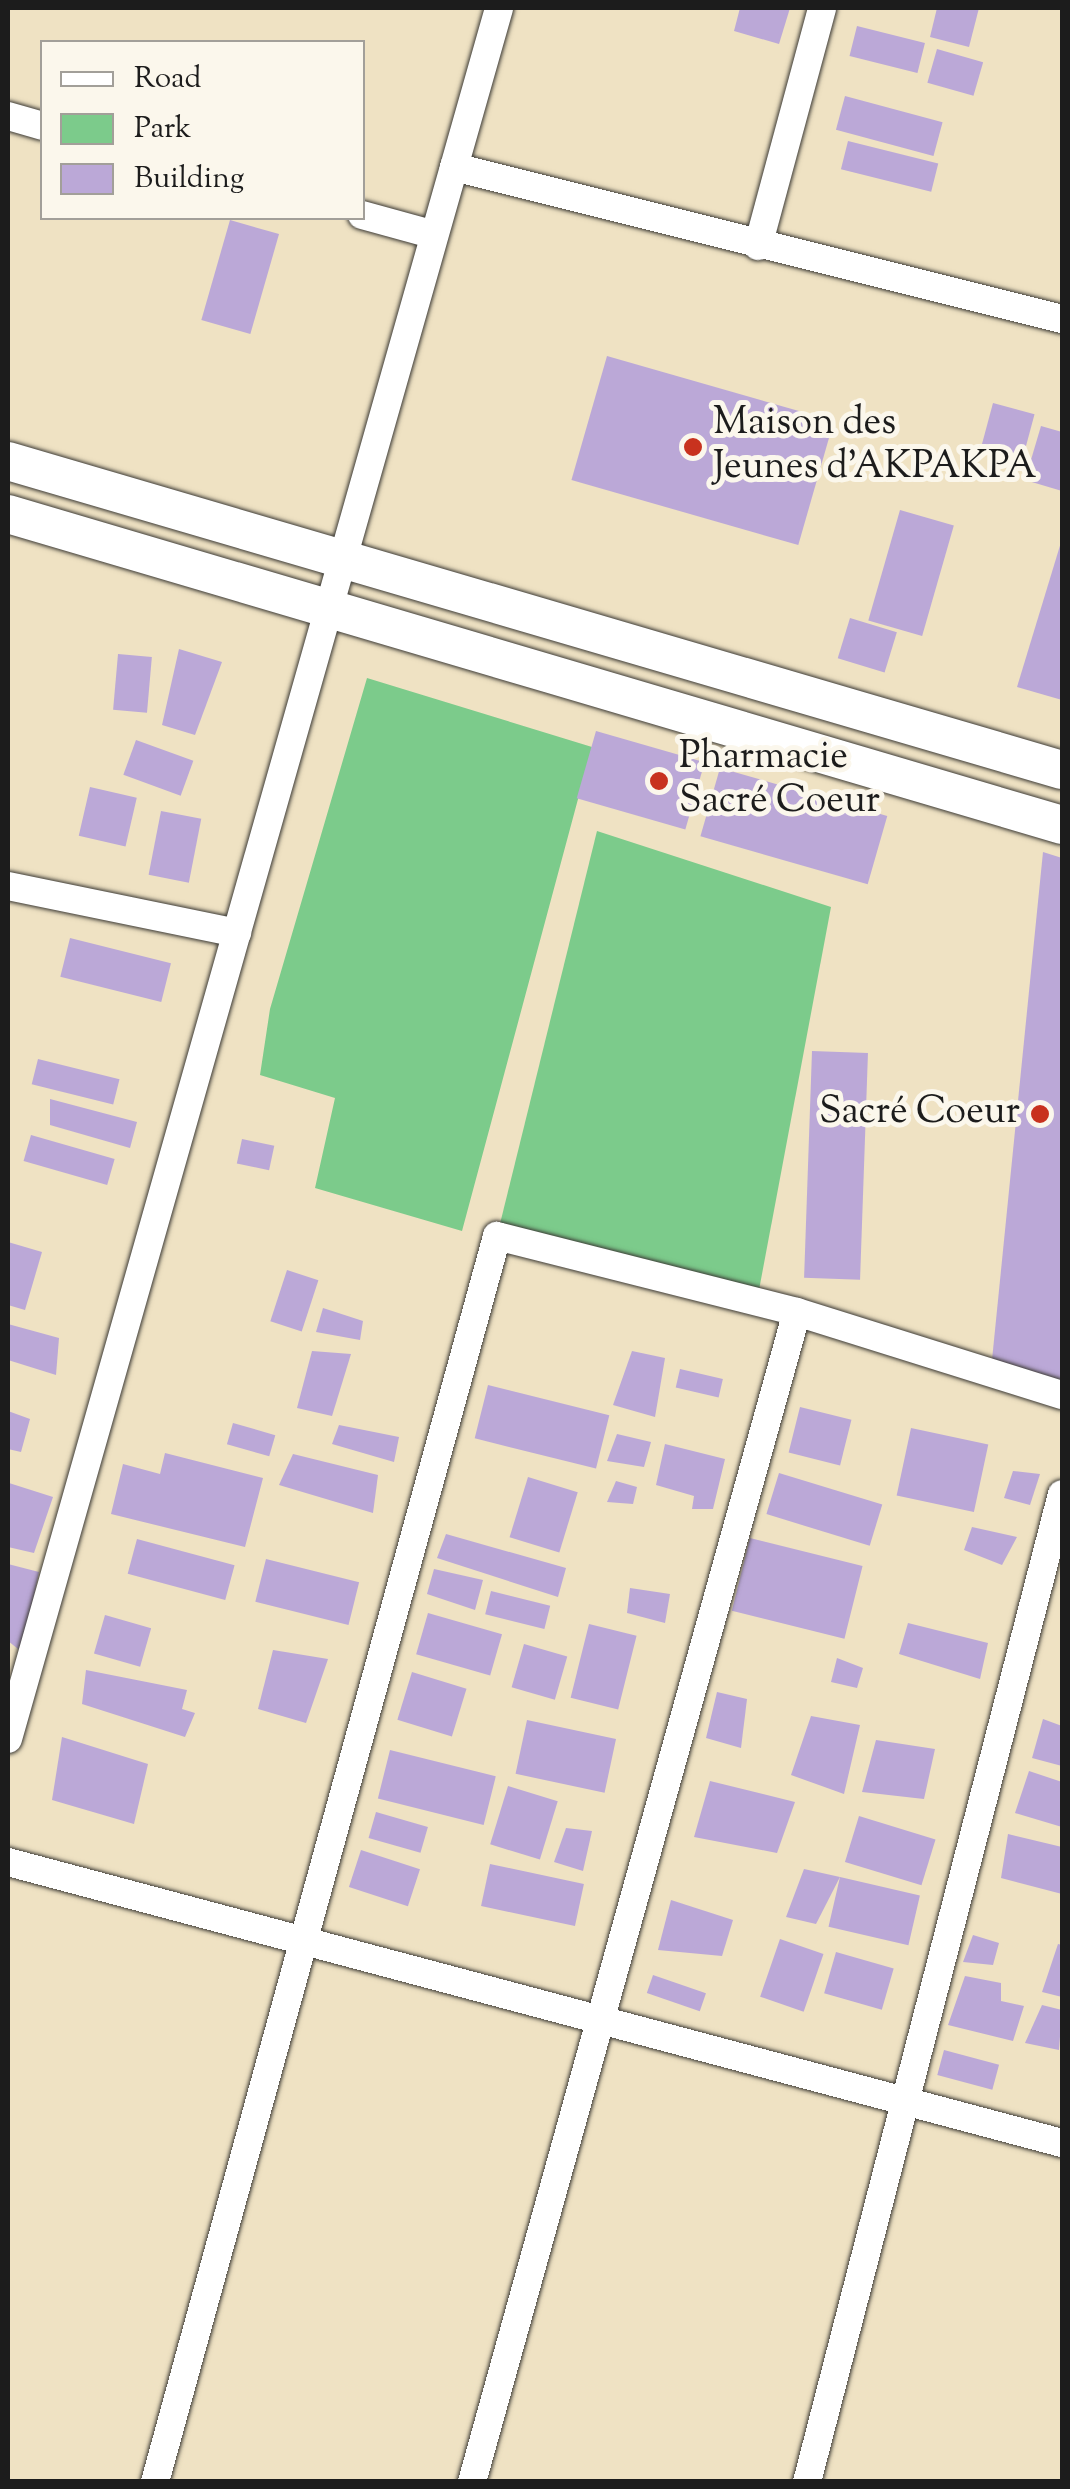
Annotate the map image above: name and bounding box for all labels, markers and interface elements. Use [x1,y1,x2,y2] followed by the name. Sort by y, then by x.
[40,40,365,220] legend
[134,58,201,101] text: Road
[134,108,191,151] text: Park
[134,158,244,201] text: Building
[713,402,1037,492] place label: Maison des Jeunes d'AKPAKPA
[682,436,704,458] marker: Maison des Jeunes d'AKPAKPA
[679,736,880,826] place label: Pharmacie Sacré Coeur
[648,770,670,792] marker: Pharmacie Sacré Coeur
[819,1091,1020,1137] place label: Sacré Coeur
[1029,1103,1051,1125] marker: Sacré Coeur

